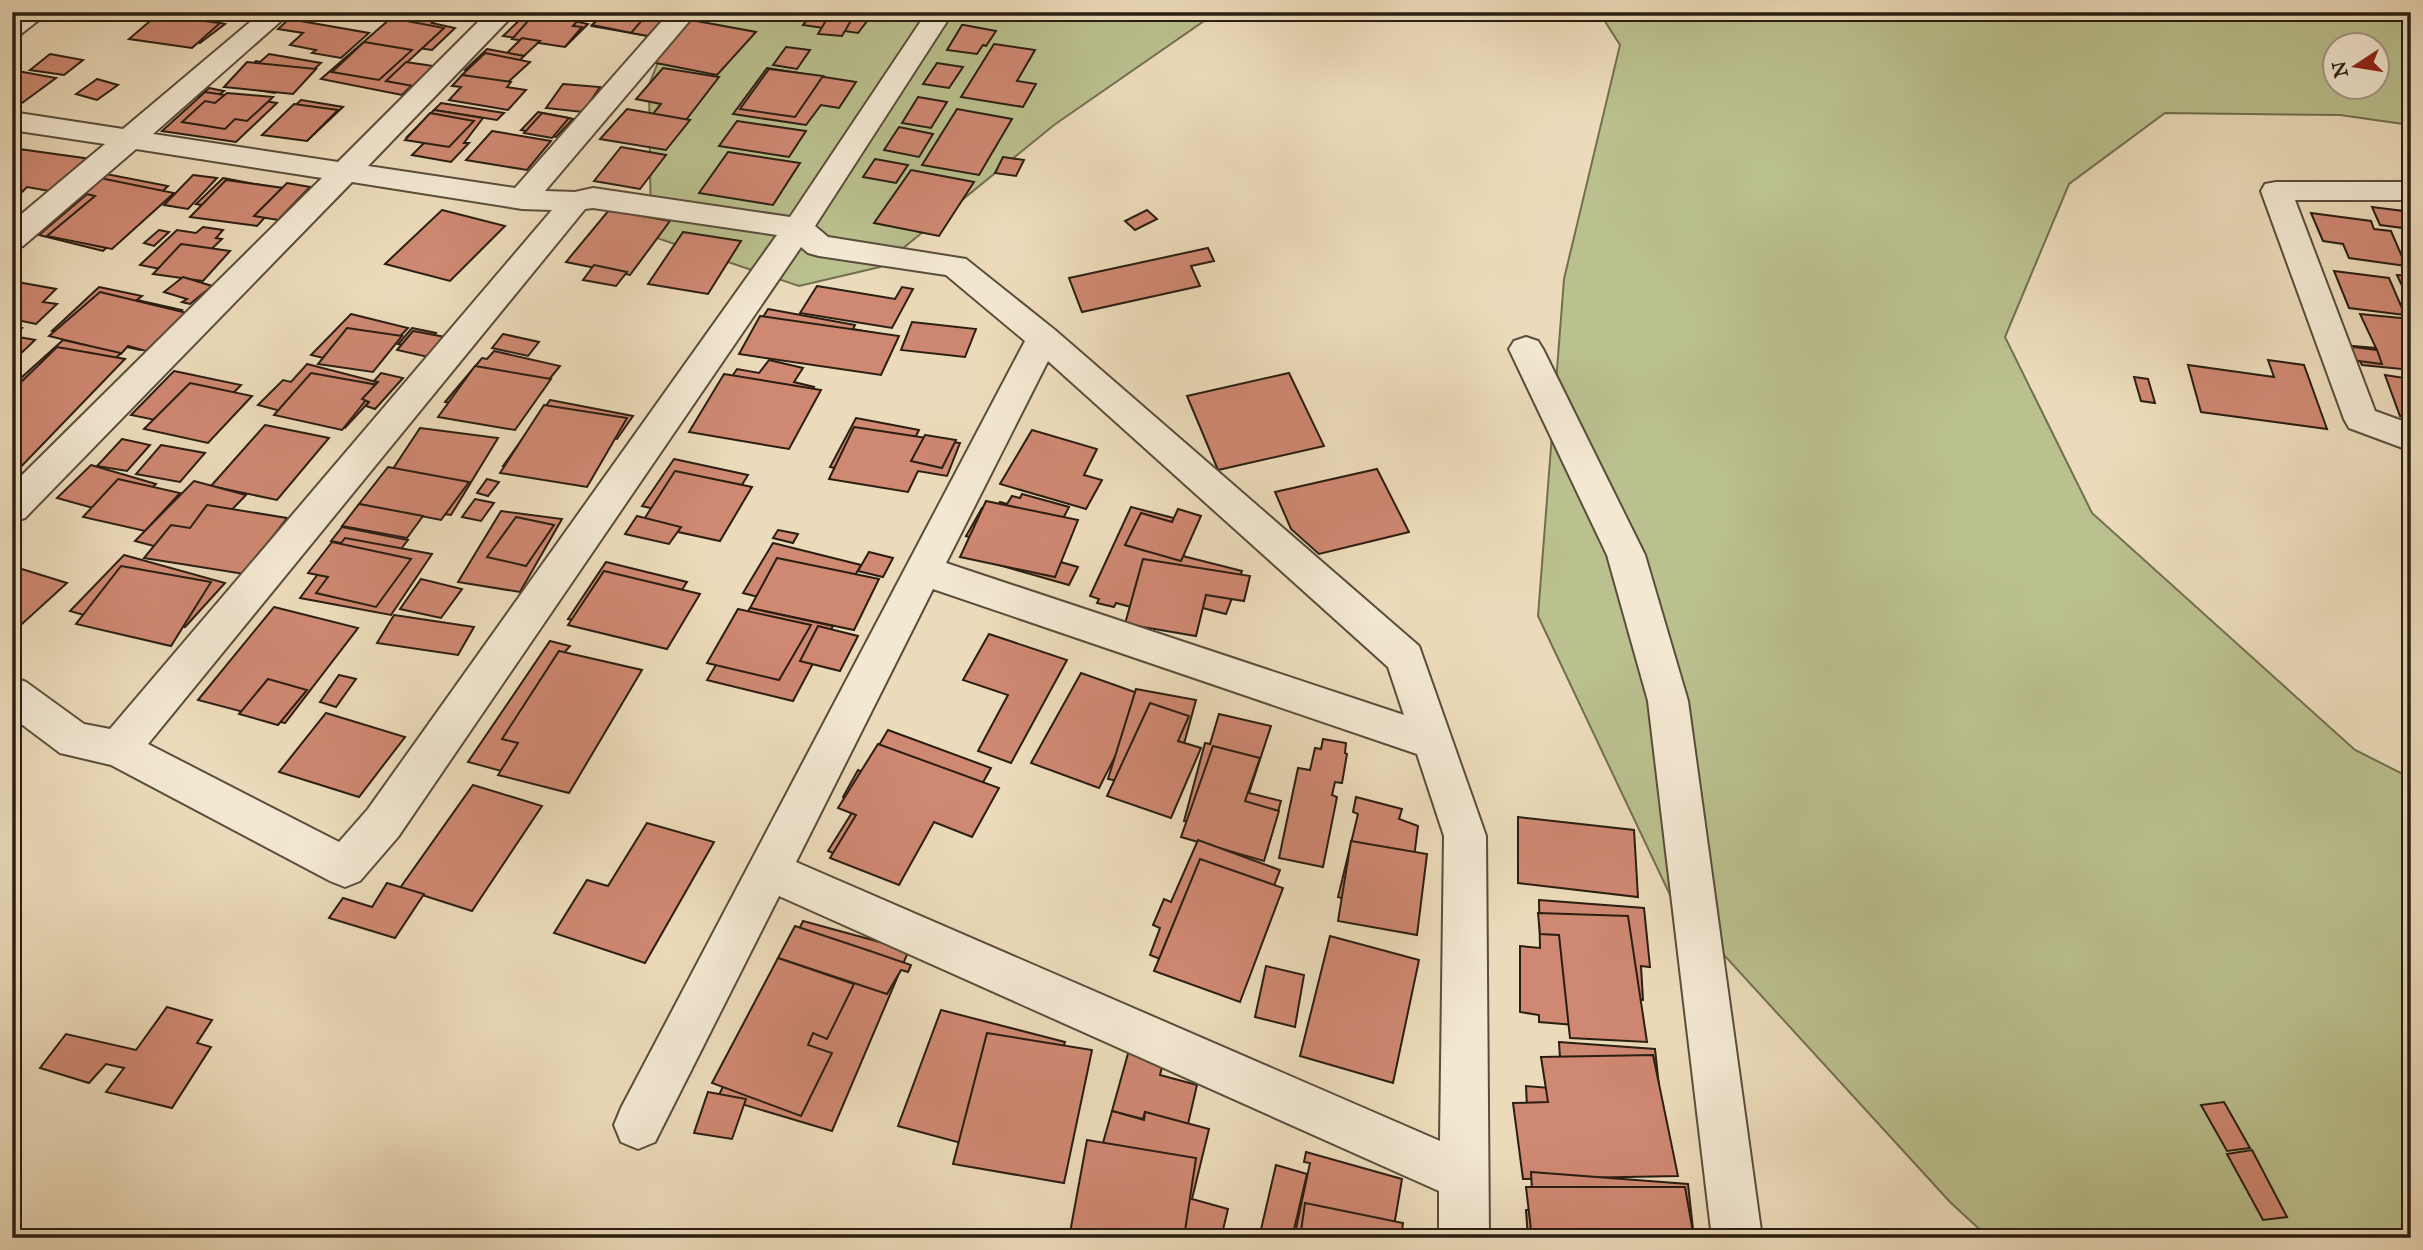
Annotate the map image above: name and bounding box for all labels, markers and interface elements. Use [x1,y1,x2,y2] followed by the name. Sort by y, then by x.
[2322,32,2392,102] north arrow
[2327,59,2353,80] text: N

